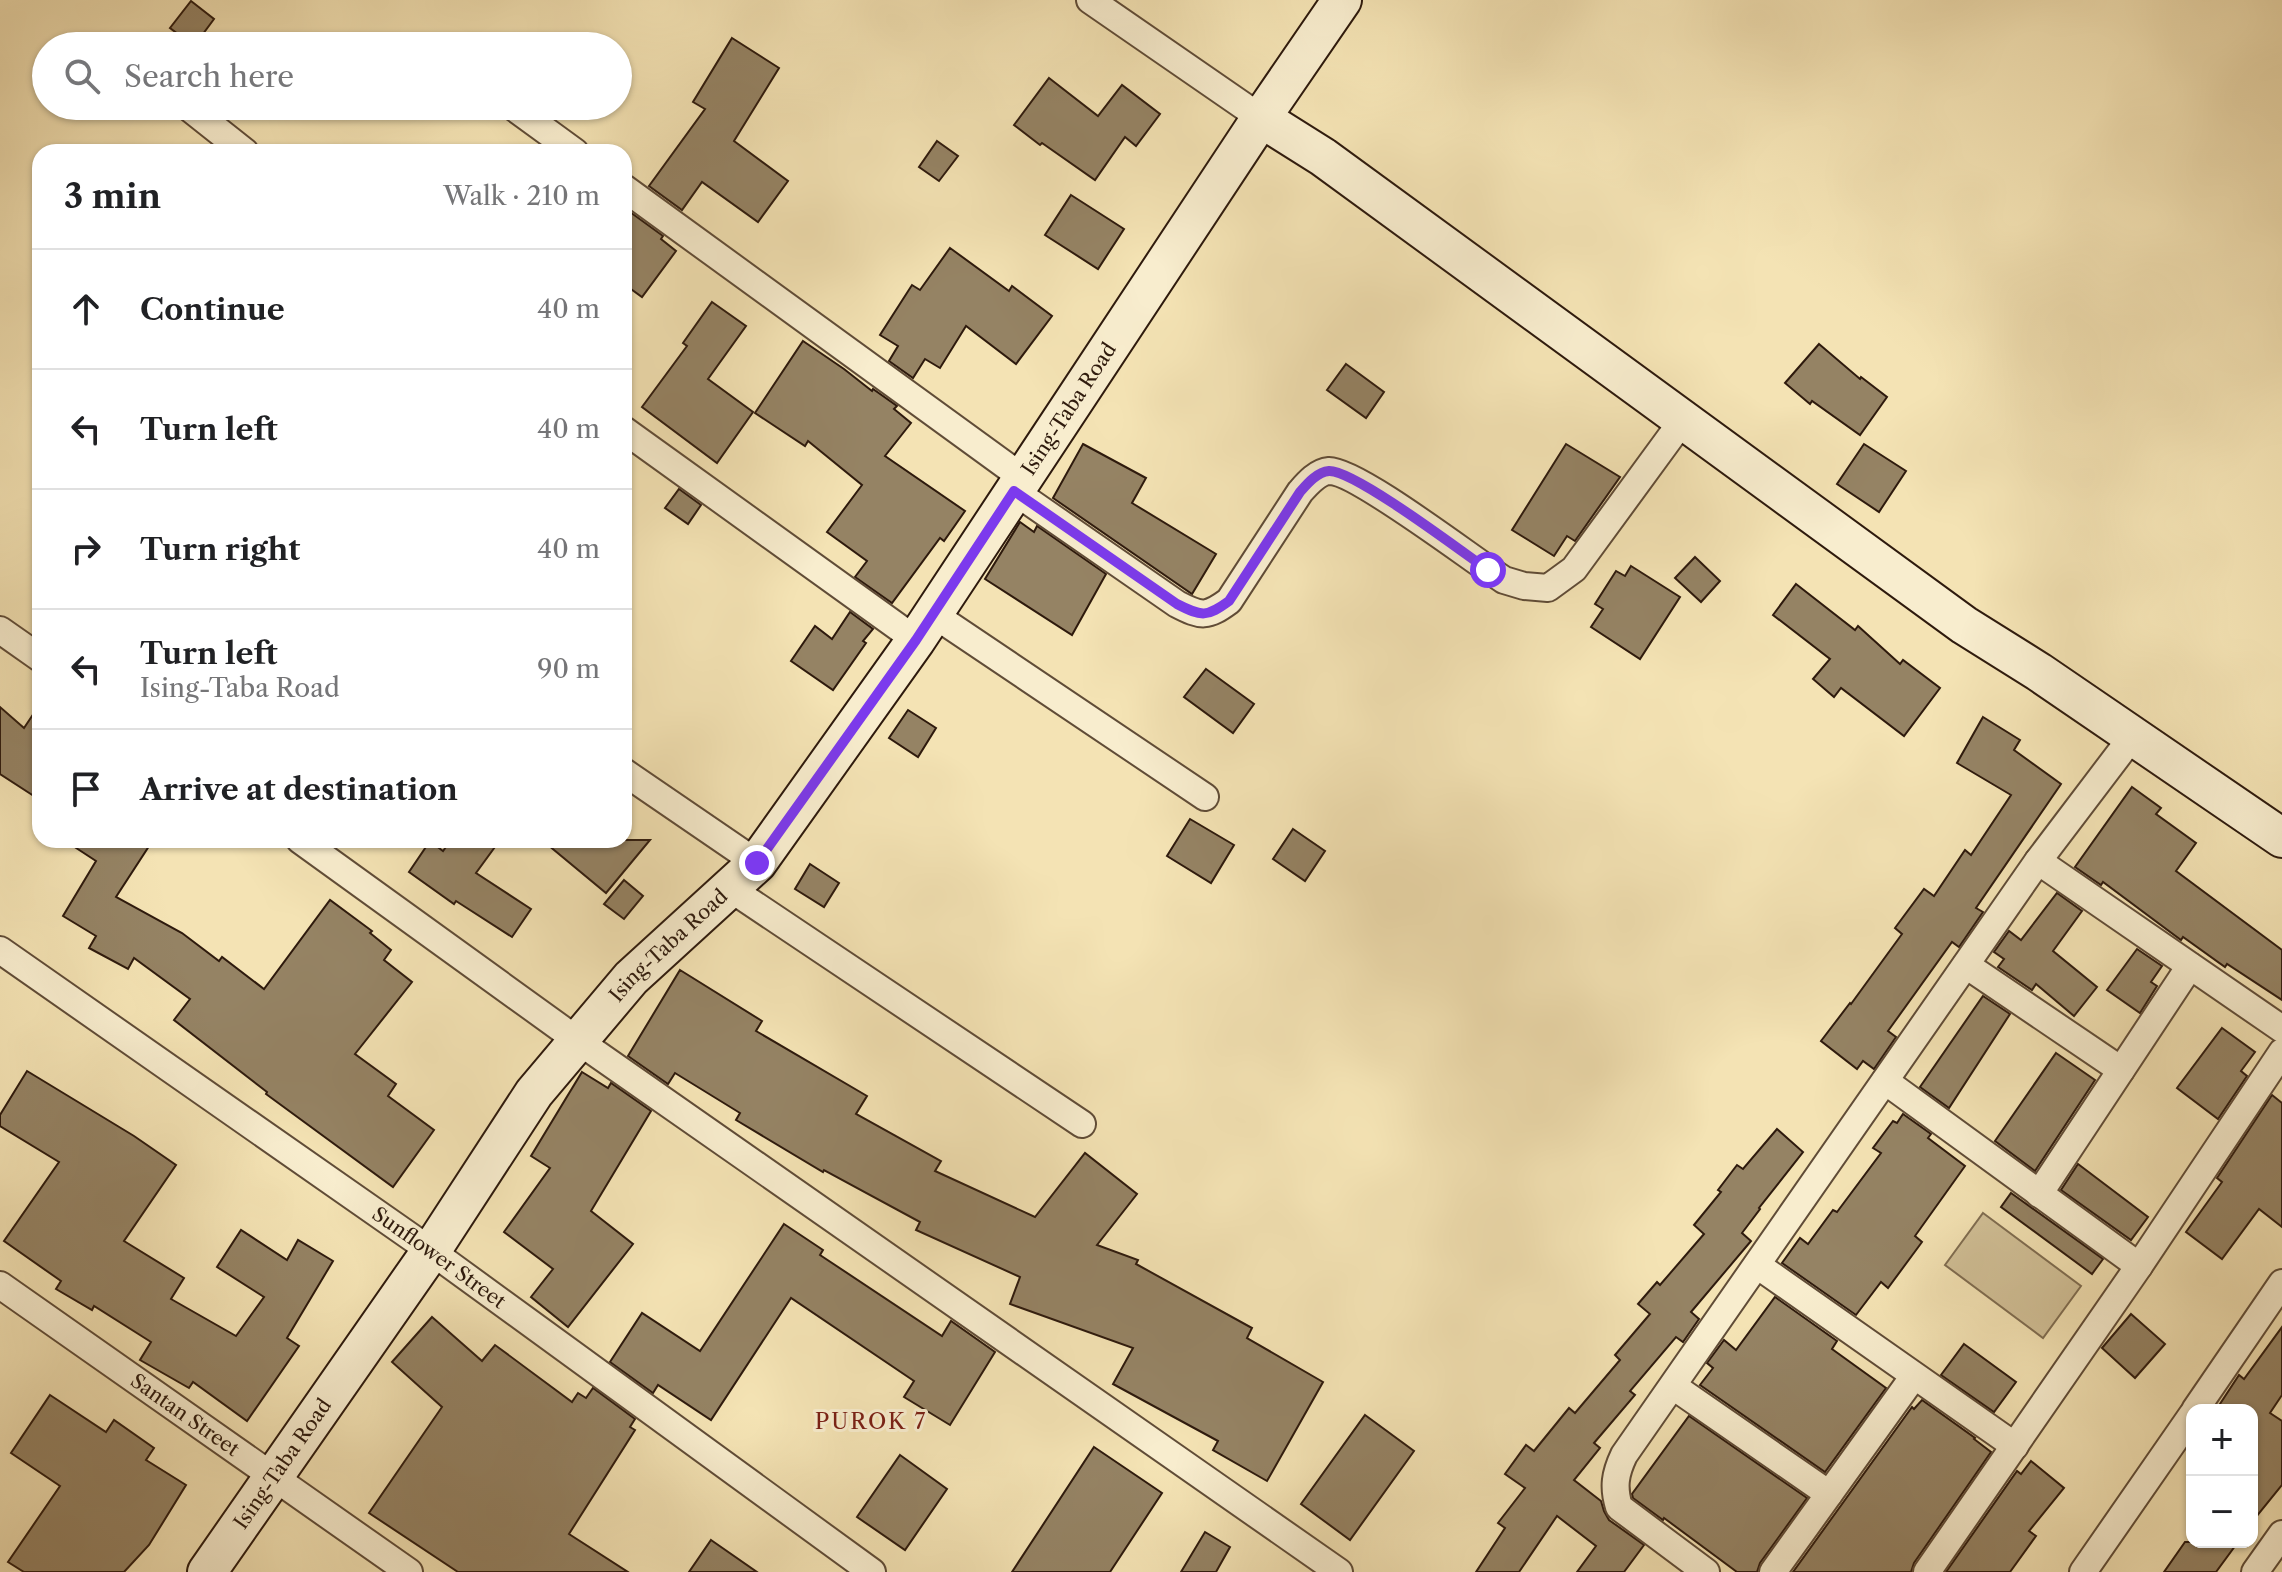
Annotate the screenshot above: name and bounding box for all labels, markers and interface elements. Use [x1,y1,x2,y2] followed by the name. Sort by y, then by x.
[32,32,632,120] search box
[60,54,104,98] icon: search
[124,58,294,95] text: Search here
[64,175,161,217] text: 3 min
[443,180,600,212] text: Walk · 210 m
[64,287,108,331] icon: ahead
[140,291,285,328] text: Continue
[537,293,600,325] text: 40 m
[1016,338,1121,480] street label: Ising-Taba Road
[64,407,108,451] icon: left
[140,411,277,448] text: Turn left
[537,413,600,445] text: 40 m
[64,527,108,571] icon: right
[140,531,300,568] text: Turn right
[537,533,600,565] text: 40 m
[1470,552,1506,588] route start
[140,635,277,672] text: Turn left
[64,647,108,691] icon: left
[537,653,600,685] text: 90 m
[140,672,340,704] text: Ising-Taba Road
[64,767,108,811] icon: arrive
[140,771,458,808] text: Arrive at destination
[739,845,775,881] route end
[604,884,732,1007] street label: Ising-Taba Road
[368,1202,510,1313] street label: Sunflower Street
[126,1368,244,1461] street label: Santan Street
[229,1394,336,1534] street label: Ising-Taba Road
[2186,1404,2258,1548] map controls
[2186,1404,2258,1476] button: +
[815,1408,927,1435] district label: PUROK 7
[2186,1476,2258,1548] button: −

